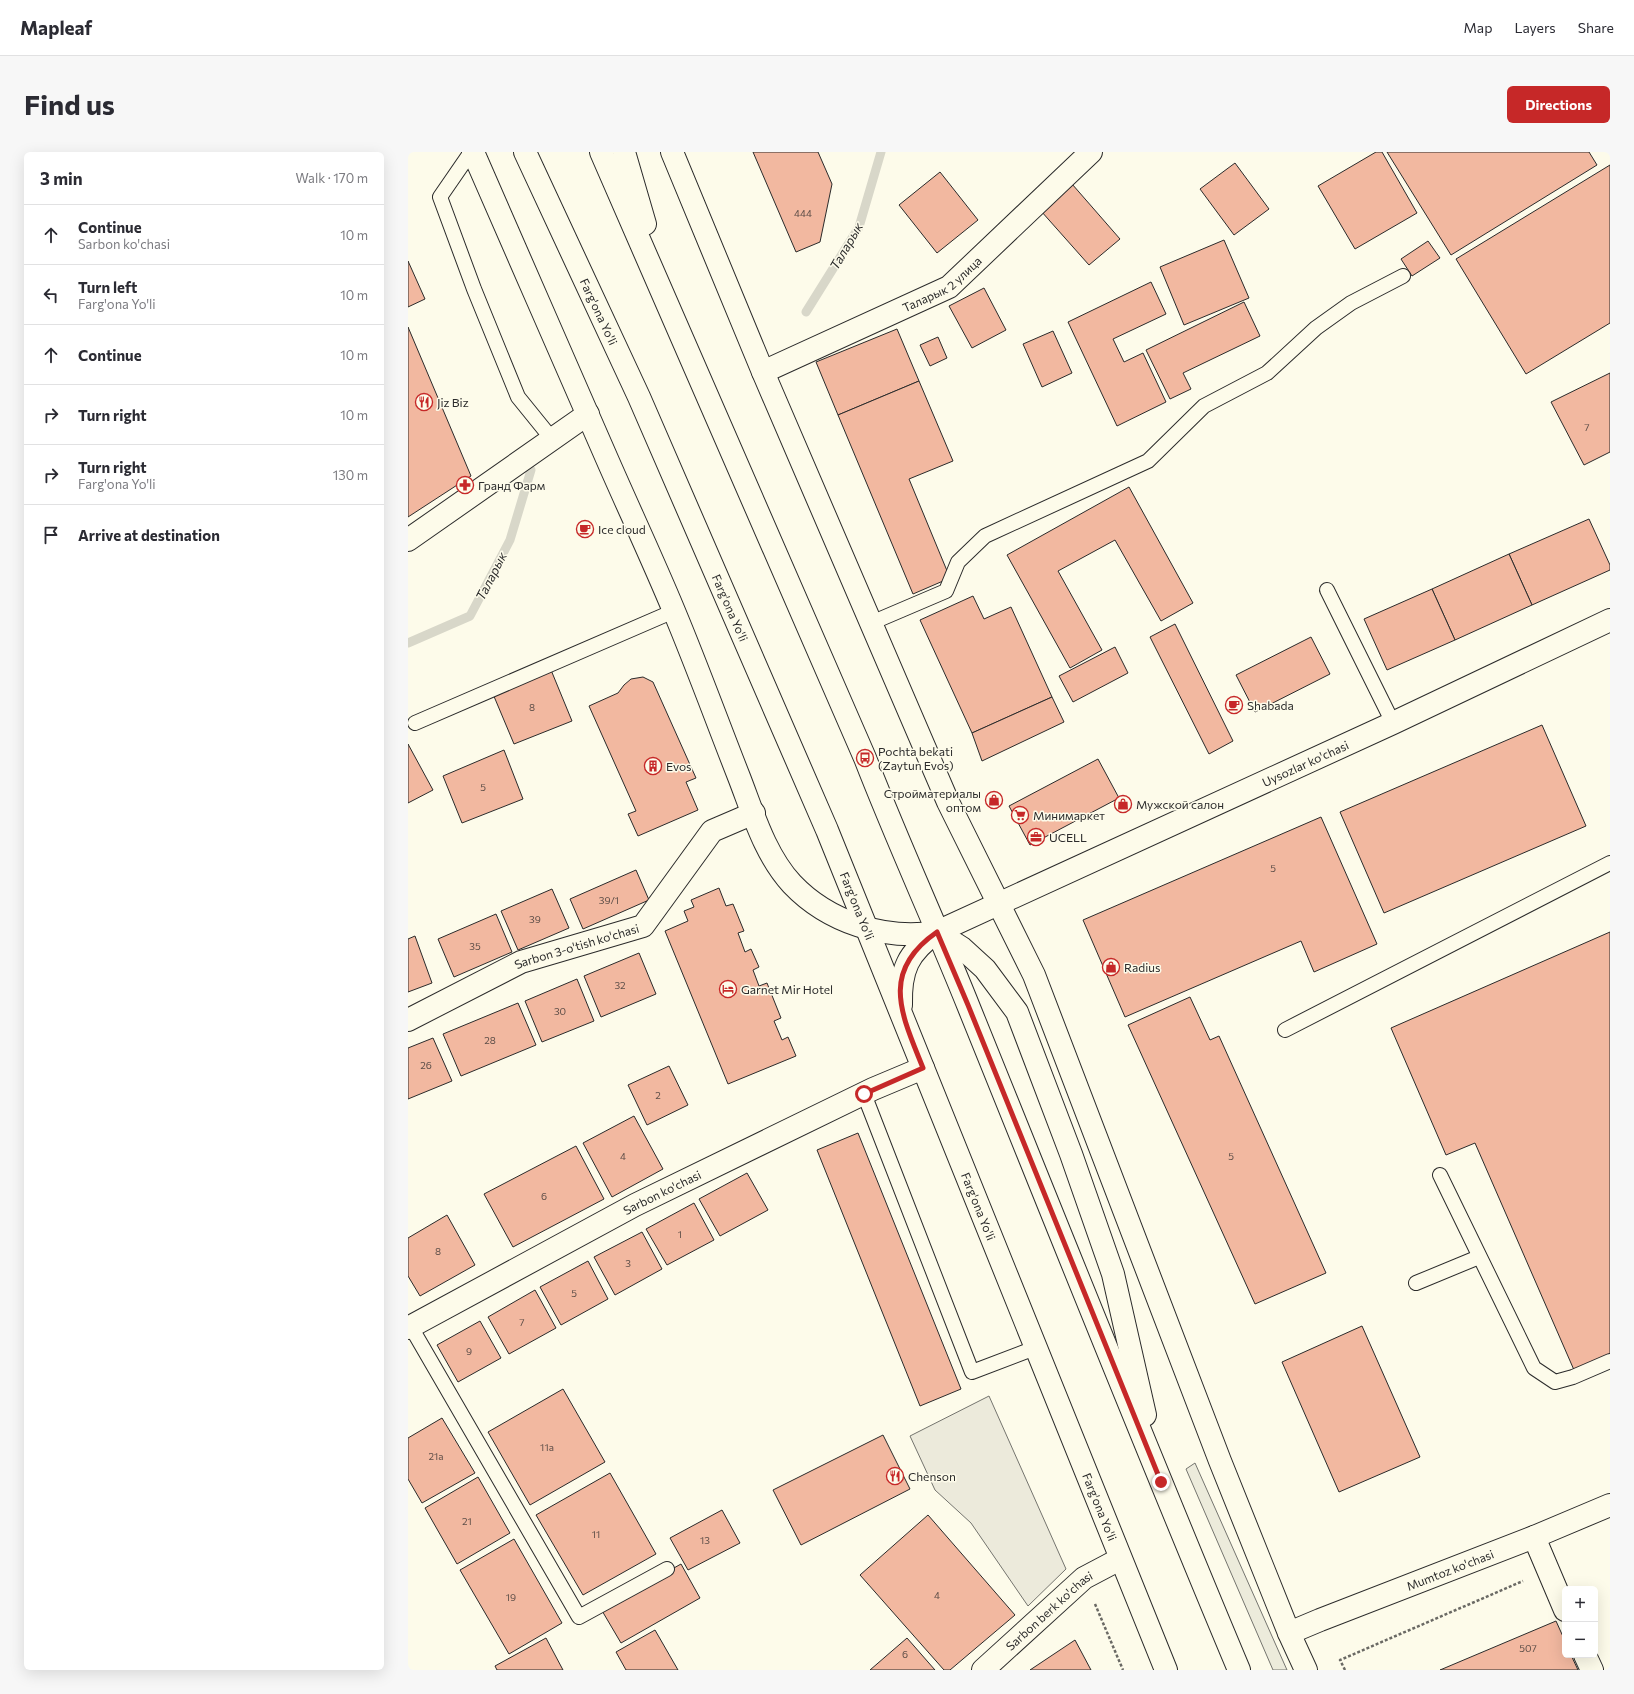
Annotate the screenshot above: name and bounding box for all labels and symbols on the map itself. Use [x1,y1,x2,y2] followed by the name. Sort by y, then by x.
[794,207,812,219] house number: 444
[826,219,866,273] water label: Таларык
[900,253,984,314] street label: Таларык 2 улица
[578,276,621,347] street label: Farg'ona Yo'li
[414,392,434,412] restaurant icon: Jiz Biz
[437,395,469,410] place label: Jiz Biz
[1584,421,1590,433] house number: 7
[455,475,475,495] pharmacy icon: Гранд Фарм
[478,478,545,492] place label: Гранд Фарм
[575,519,595,539] cafe icon: Ice cloud
[598,522,646,536] place label: Ice cloud
[472,548,510,603] water label: Таларык
[710,572,751,643] street label: Farg'ona Yo'li
[1224,695,1244,715] cafe icon: Shabada
[1247,698,1294,712] place label: Shabada
[529,701,535,713] house number: 8
[1260,737,1351,789] street label: Uysozlar ko'chasi
[878,744,954,772] place label: Pochta bekati (Zaytun Evos)
[855,748,875,768] bus stop icon: Pochta bekati (Zaytun Evos)
[643,756,663,776] building icon: Evos
[666,759,691,773] place label: Evos
[480,781,486,793] house number: 5
[884,786,981,814] place label: Стройматериалы оптом
[984,790,1004,810] shop icon: Стройматериалы оптом
[1113,794,1133,814] shop icon: Мужской салон
[1136,797,1224,811] place label: Мужской салон
[1010,805,1030,825] supermarket icon: Минимаркет
[1033,808,1105,822] place label: Минимаркет
[1026,827,1046,847] office icon: UCELL
[1049,830,1087,844] place label: UCELL
[1270,862,1276,874] house number: 5
[838,870,878,942] street label: Farg'ona Yo'li
[599,894,619,906] house number: 39/1
[529,913,541,925] house number: 39
[512,921,641,971] street label: Sarbon 3-o'tish ko'chasi
[469,940,481,952] house number: 35
[1101,957,1121,977] shop icon: Radius
[1124,960,1160,974] place label: Radius
[614,979,626,991] house number: 32
[718,979,738,999] hotel icon: Garnet Mir Hotel
[741,982,833,996] place label: Garnet Mir Hotel
[554,1005,566,1017] house number: 30
[484,1034,496,1046] house number: 28
[420,1059,432,1071] house number: 26
[855,1085,873,1103] route start
[655,1089,661,1101] house number: 2
[620,1150,626,1162] house number: 4
[1228,1150,1234,1162] house number: 5
[620,1167,703,1217] street label: Sarbon ko'chasi
[959,1170,999,1242] street label: Farg'ona Yo'li
[541,1190,547,1202] house number: 6
[678,1228,682,1240] house number: 1
[435,1245,441,1257] house number: 8
[625,1257,631,1269] house number: 3
[571,1287,577,1299] house number: 5
[519,1316,525,1328] house number: 7
[466,1345,472,1357] house number: 9
[540,1441,554,1453] house number: 11a
[428,1450,444,1462] house number: 21a
[885,1466,905,1486] restaurant icon: Chenson
[908,1469,956,1483] place label: Chenson
[1080,1471,1120,1543] street label: Farg'ona Yo'li
[1152,1473,1170,1491] route end
[462,1515,472,1527] house number: 21
[592,1528,600,1540] house number: 11
[700,1534,710,1546] house number: 13
[1404,1546,1496,1593] street label: Mumtoz ko'chasi
[1003,1568,1095,1653] street label: Sarbon berk ko'chasi
[934,1589,940,1601] house number: 4
[506,1591,516,1603] house number: 19
[1519,1642,1537,1654] house number: 507
[902,1648,908,1660] house number: 6

